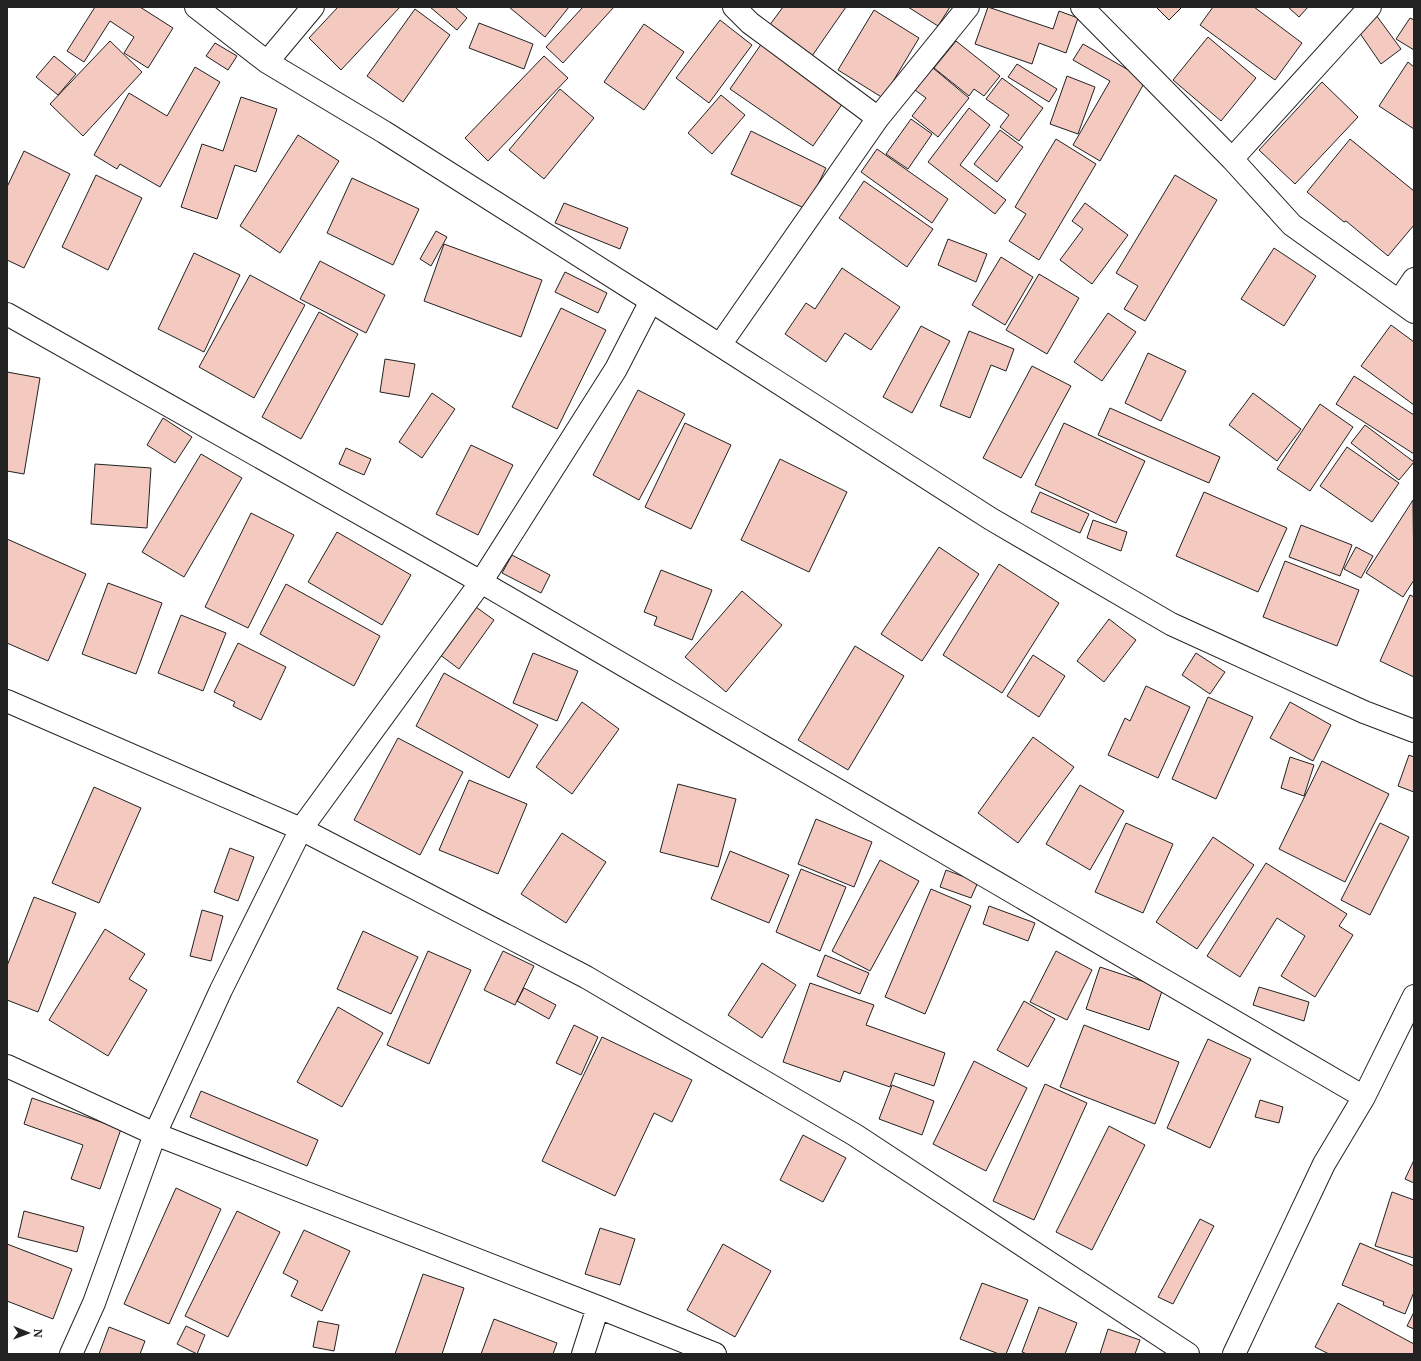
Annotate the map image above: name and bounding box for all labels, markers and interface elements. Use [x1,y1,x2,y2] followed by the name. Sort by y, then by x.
[8,1313,48,1353] north arrow
[31,1329,45,1338] text: N

